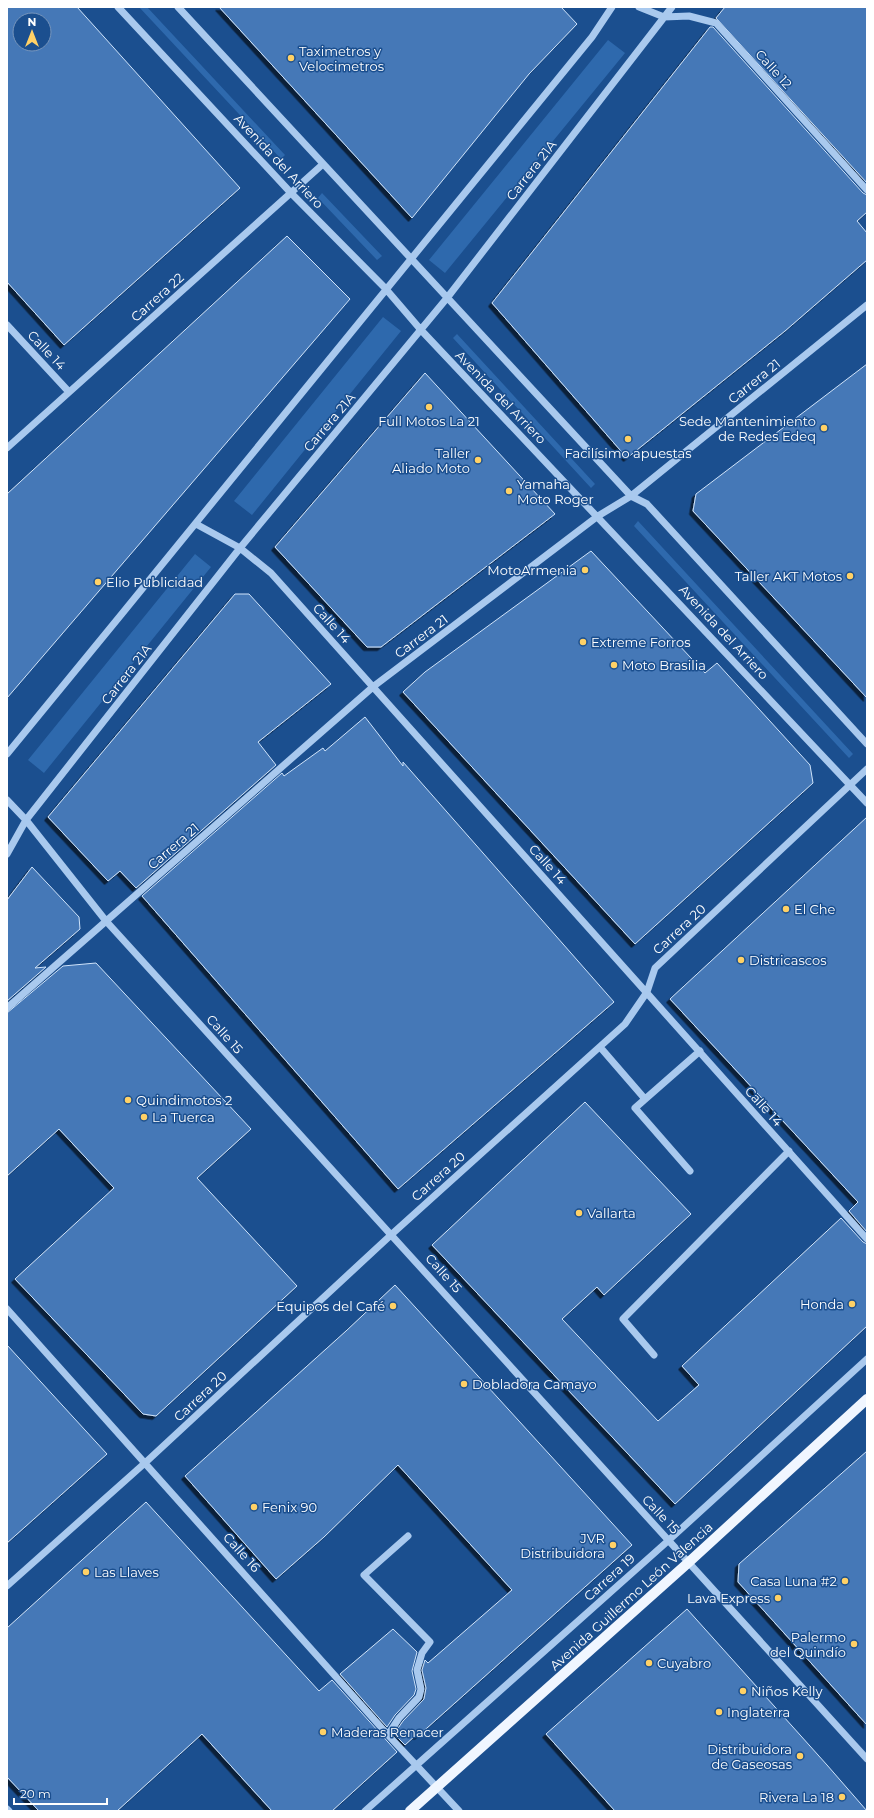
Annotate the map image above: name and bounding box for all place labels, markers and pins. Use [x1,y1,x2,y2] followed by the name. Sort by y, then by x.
[299,43,384,74] place label: Taximetros y Velocimetros
[286,53,296,63] marker: Taximetros y Velocimetros
[424,402,434,412] marker: Full Motos La 21
[378,413,480,429] place label: Full Motos La 21
[679,413,816,444] place label: Sede Mantenimiento de Redes Edeq
[819,423,829,433] marker: Sede Mantenimiento de Redes Edeq
[623,434,633,444] marker: Facilísimo apuestas
[392,445,470,476] place label: Taller Aliado Moto
[565,445,691,461] place label: Facilísimo apuestas
[473,455,483,465] marker: Taller Aliado Moto
[517,476,594,507] place label: Yamaha Moto Roger
[504,486,514,496] marker: Yamaha Moto Roger
[487,562,577,578] place label: MotoArmenia
[580,565,590,575] marker: MotoArmenia
[735,568,842,584] place label: Taller AKT Motos
[845,571,855,581] marker: Taller AKT Motos
[106,574,203,590] place label: Elio Publicidad
[93,577,103,587] marker: Elio Publicidad
[591,634,690,650] place label: Extreme Forros
[578,637,588,647] marker: Extreme Forros
[622,657,706,673] place label: Moto Brasilia
[609,660,619,670] marker: Moto Brasilia
[794,901,836,917] place label: El Che
[781,904,791,914] marker: El Che
[749,952,827,968] place label: Districascos
[736,955,746,965] marker: Districascos
[136,1092,233,1108] place label: Quindimotos 2
[123,1095,133,1105] marker: Quindimotos 2
[152,1109,215,1125] place label: La Tuerca
[139,1112,149,1122] marker: La Tuerca
[587,1205,636,1221] place label: Vallarta
[574,1208,584,1218] marker: Vallarta
[800,1296,844,1312] place label: Honda
[276,1298,385,1314] place label: Equipos del Café
[847,1299,857,1309] marker: Honda
[388,1301,398,1311] marker: Equipos del Café
[472,1376,597,1392] place label: Dobladora Camayo
[459,1379,469,1389] marker: Dobladora Camayo
[262,1499,317,1515] place label: Fenix 90
[249,1502,259,1512] marker: Fenix 90
[520,1530,605,1561] place label: JVR Distribuidora
[608,1540,618,1550] marker: JVR Distribuidora
[94,1564,159,1580] place label: Las Llaves
[81,1567,91,1577] marker: Las Llaves
[750,1573,837,1589] place label: Casa Luna #2
[840,1576,850,1586] marker: Casa Luna #2
[687,1590,770,1606] place label: Lava Express
[773,1593,783,1603] marker: Lava Express
[770,1629,846,1660] place label: Palermo del Quindío
[849,1639,859,1649] marker: Palermo del Quindío
[657,1655,711,1671] place label: Cuyabro
[644,1658,654,1668] marker: Cuyabro
[751,1683,823,1699] place label: Niños Kelly
[738,1686,748,1696] marker: Niños Kelly
[727,1704,790,1720] place label: Inglaterra
[714,1707,724,1717] marker: Inglaterra
[331,1724,444,1740] place label: Maderas Renacer
[318,1727,328,1737] marker: Maderas Renacer
[707,1741,792,1772] place label: Distribuidora de Gaseosas
[795,1751,805,1761] marker: Distribuidora de Gaseosas
[759,1789,834,1805] place label: Rivera La 18
[837,1792,847,1802] marker: Rivera La 18

